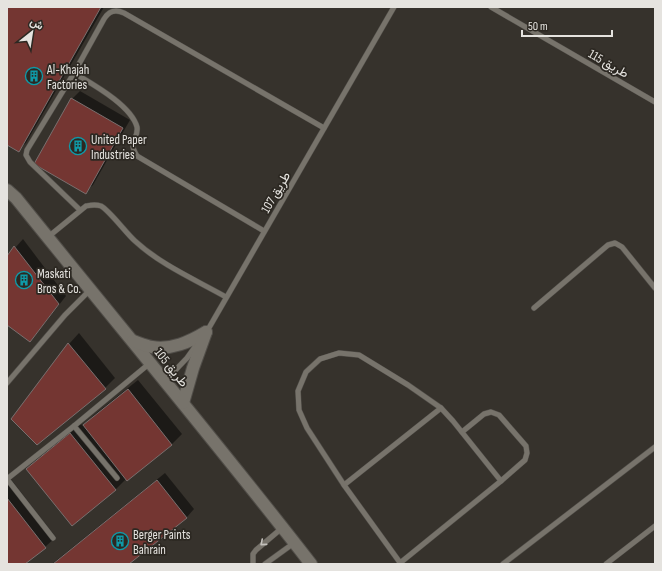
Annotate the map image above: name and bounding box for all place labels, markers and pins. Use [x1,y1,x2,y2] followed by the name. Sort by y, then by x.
[46,62,89,93] place label: Al-Khajah Factories
[24,66,44,86] building icon: Al-Khajah Factories
[91,132,147,163] place label: United Paper Industries
[68,136,88,156] building icon: United Paper Industries
[37,266,81,297] place label: Maskati Bros & Co.
[14,270,34,290] building icon: Maskati Bros & Co.
[133,527,191,558] place label: Berger Paints Bahrain
[110,531,130,551] building icon: Berger Paints Bahrain

